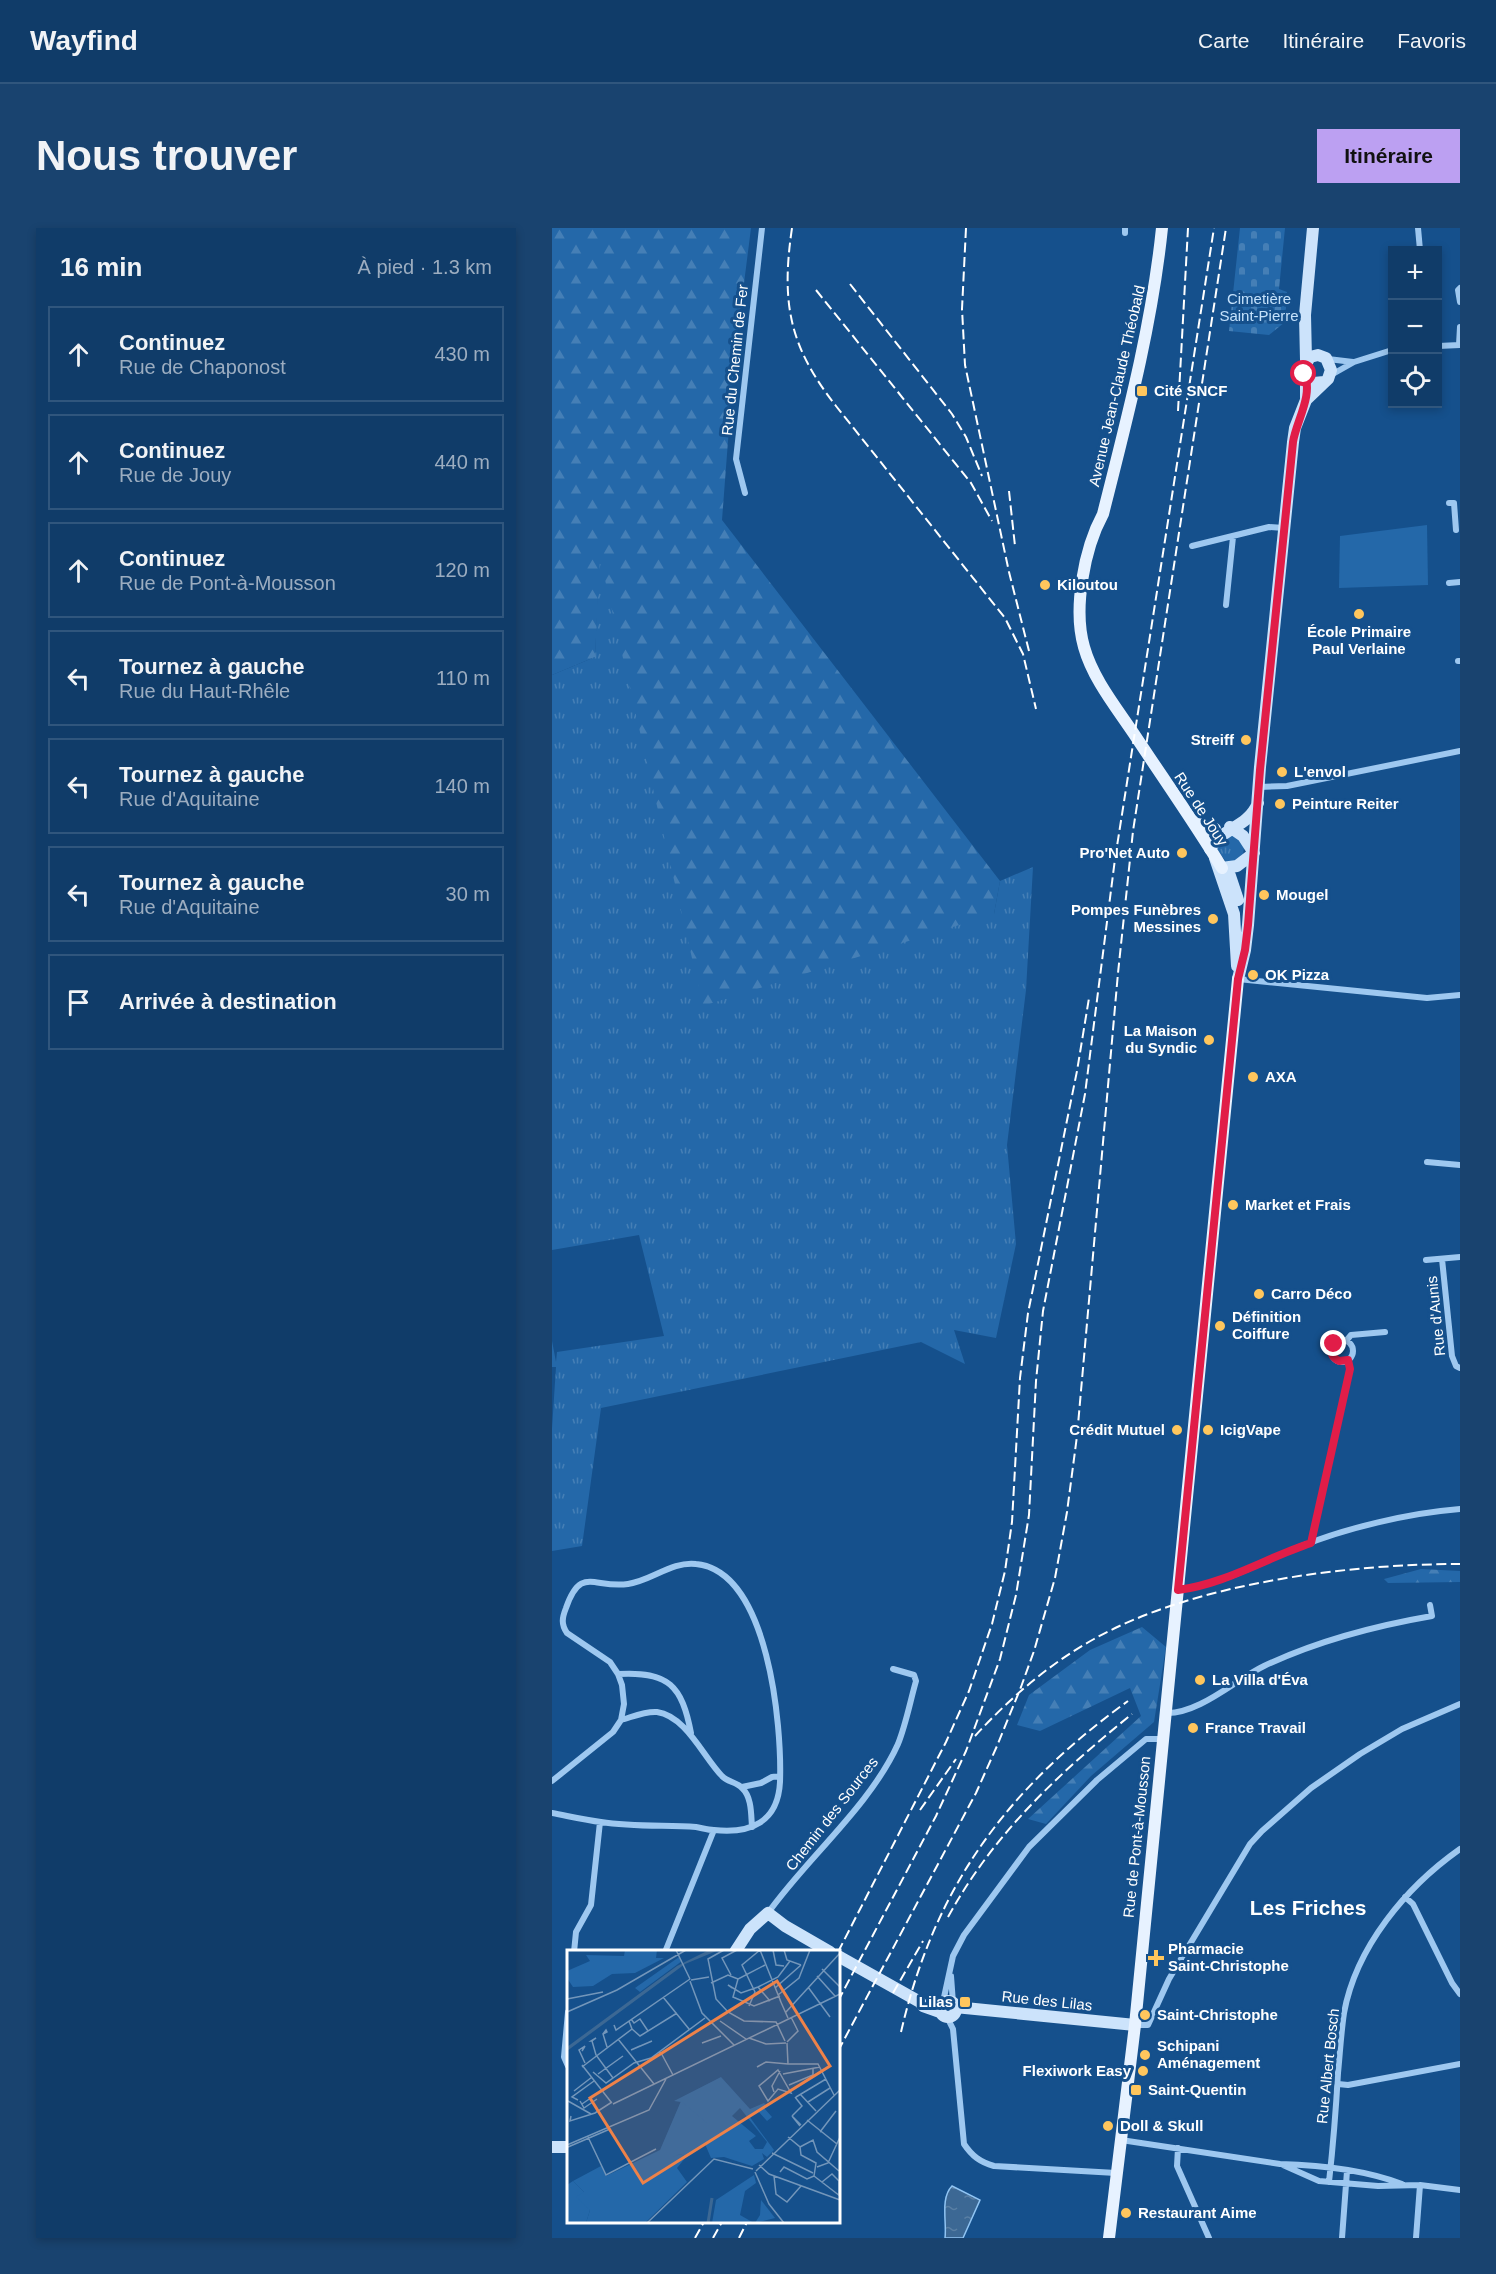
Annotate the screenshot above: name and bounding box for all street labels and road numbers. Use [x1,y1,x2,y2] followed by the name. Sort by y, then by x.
[1085,283,1148,488] street label: Avenue Jean-Claude Théobald
[718,284,751,436] street label: Rue du Chemin de Fer
[1171,769,1232,849] street label: Rue de Jouy
[1423,1275,1448,1357] street label: Rue d'Aunis
[782,1754,881,1874] street label: Chemin des Sources
[1120,1755,1153,1919] street label: Rue de Pont-à-Mousson
[1001,1987,1093,2014] street label: Rue des Lilas
[1313,2007,1342,2124] street label: Rue Albert Bosch

